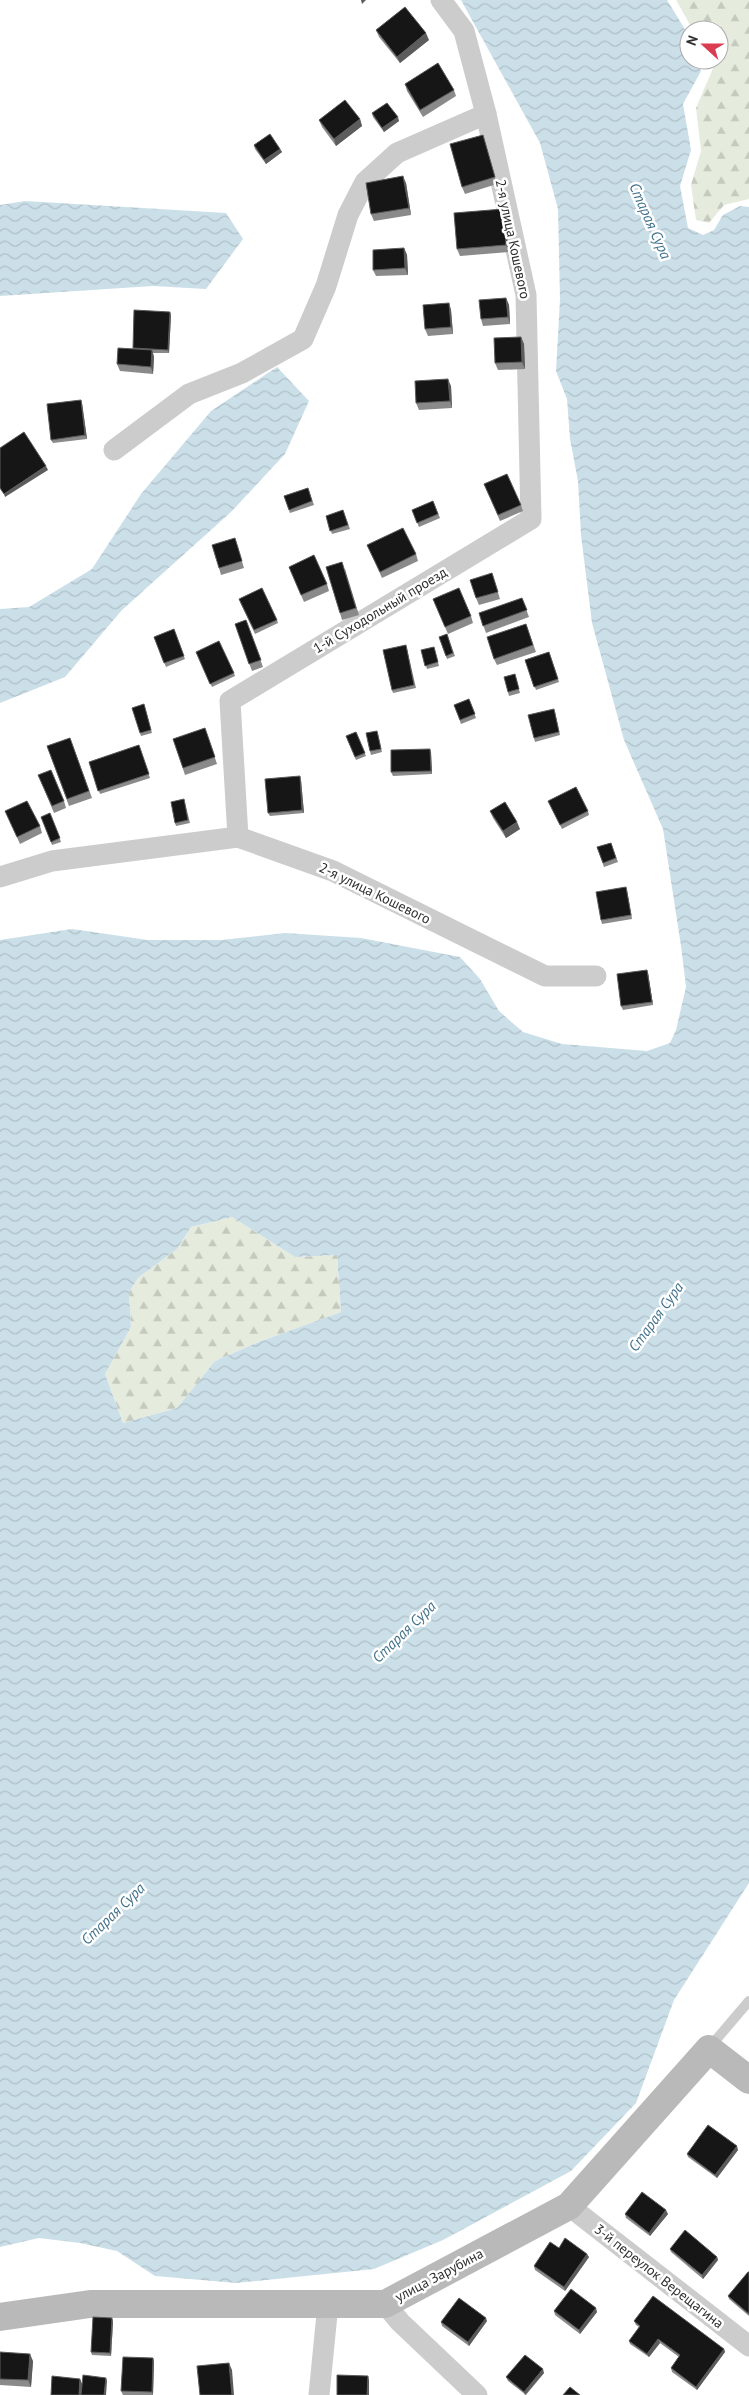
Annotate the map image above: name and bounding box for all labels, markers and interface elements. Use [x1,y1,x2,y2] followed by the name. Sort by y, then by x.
[679,20,729,70] north arrow
[682,33,702,48] text: N
[492,178,534,300] street label: 2-я улица Кошевого
[625,180,676,262] water label: Старая Сура
[310,563,451,657] street label: 1-й Суходольный проезд
[316,858,434,928] street label: 2-я улица Кошевого
[624,1278,688,1355] water label: Старая Сура
[368,1596,440,1667] water label: Старая Сура
[77,1878,149,1949] water label: Старая Сура
[591,2220,727,2332] street label: 3-й переулок Верещагина
[392,2244,486,2306] street label: улица Зарубина

